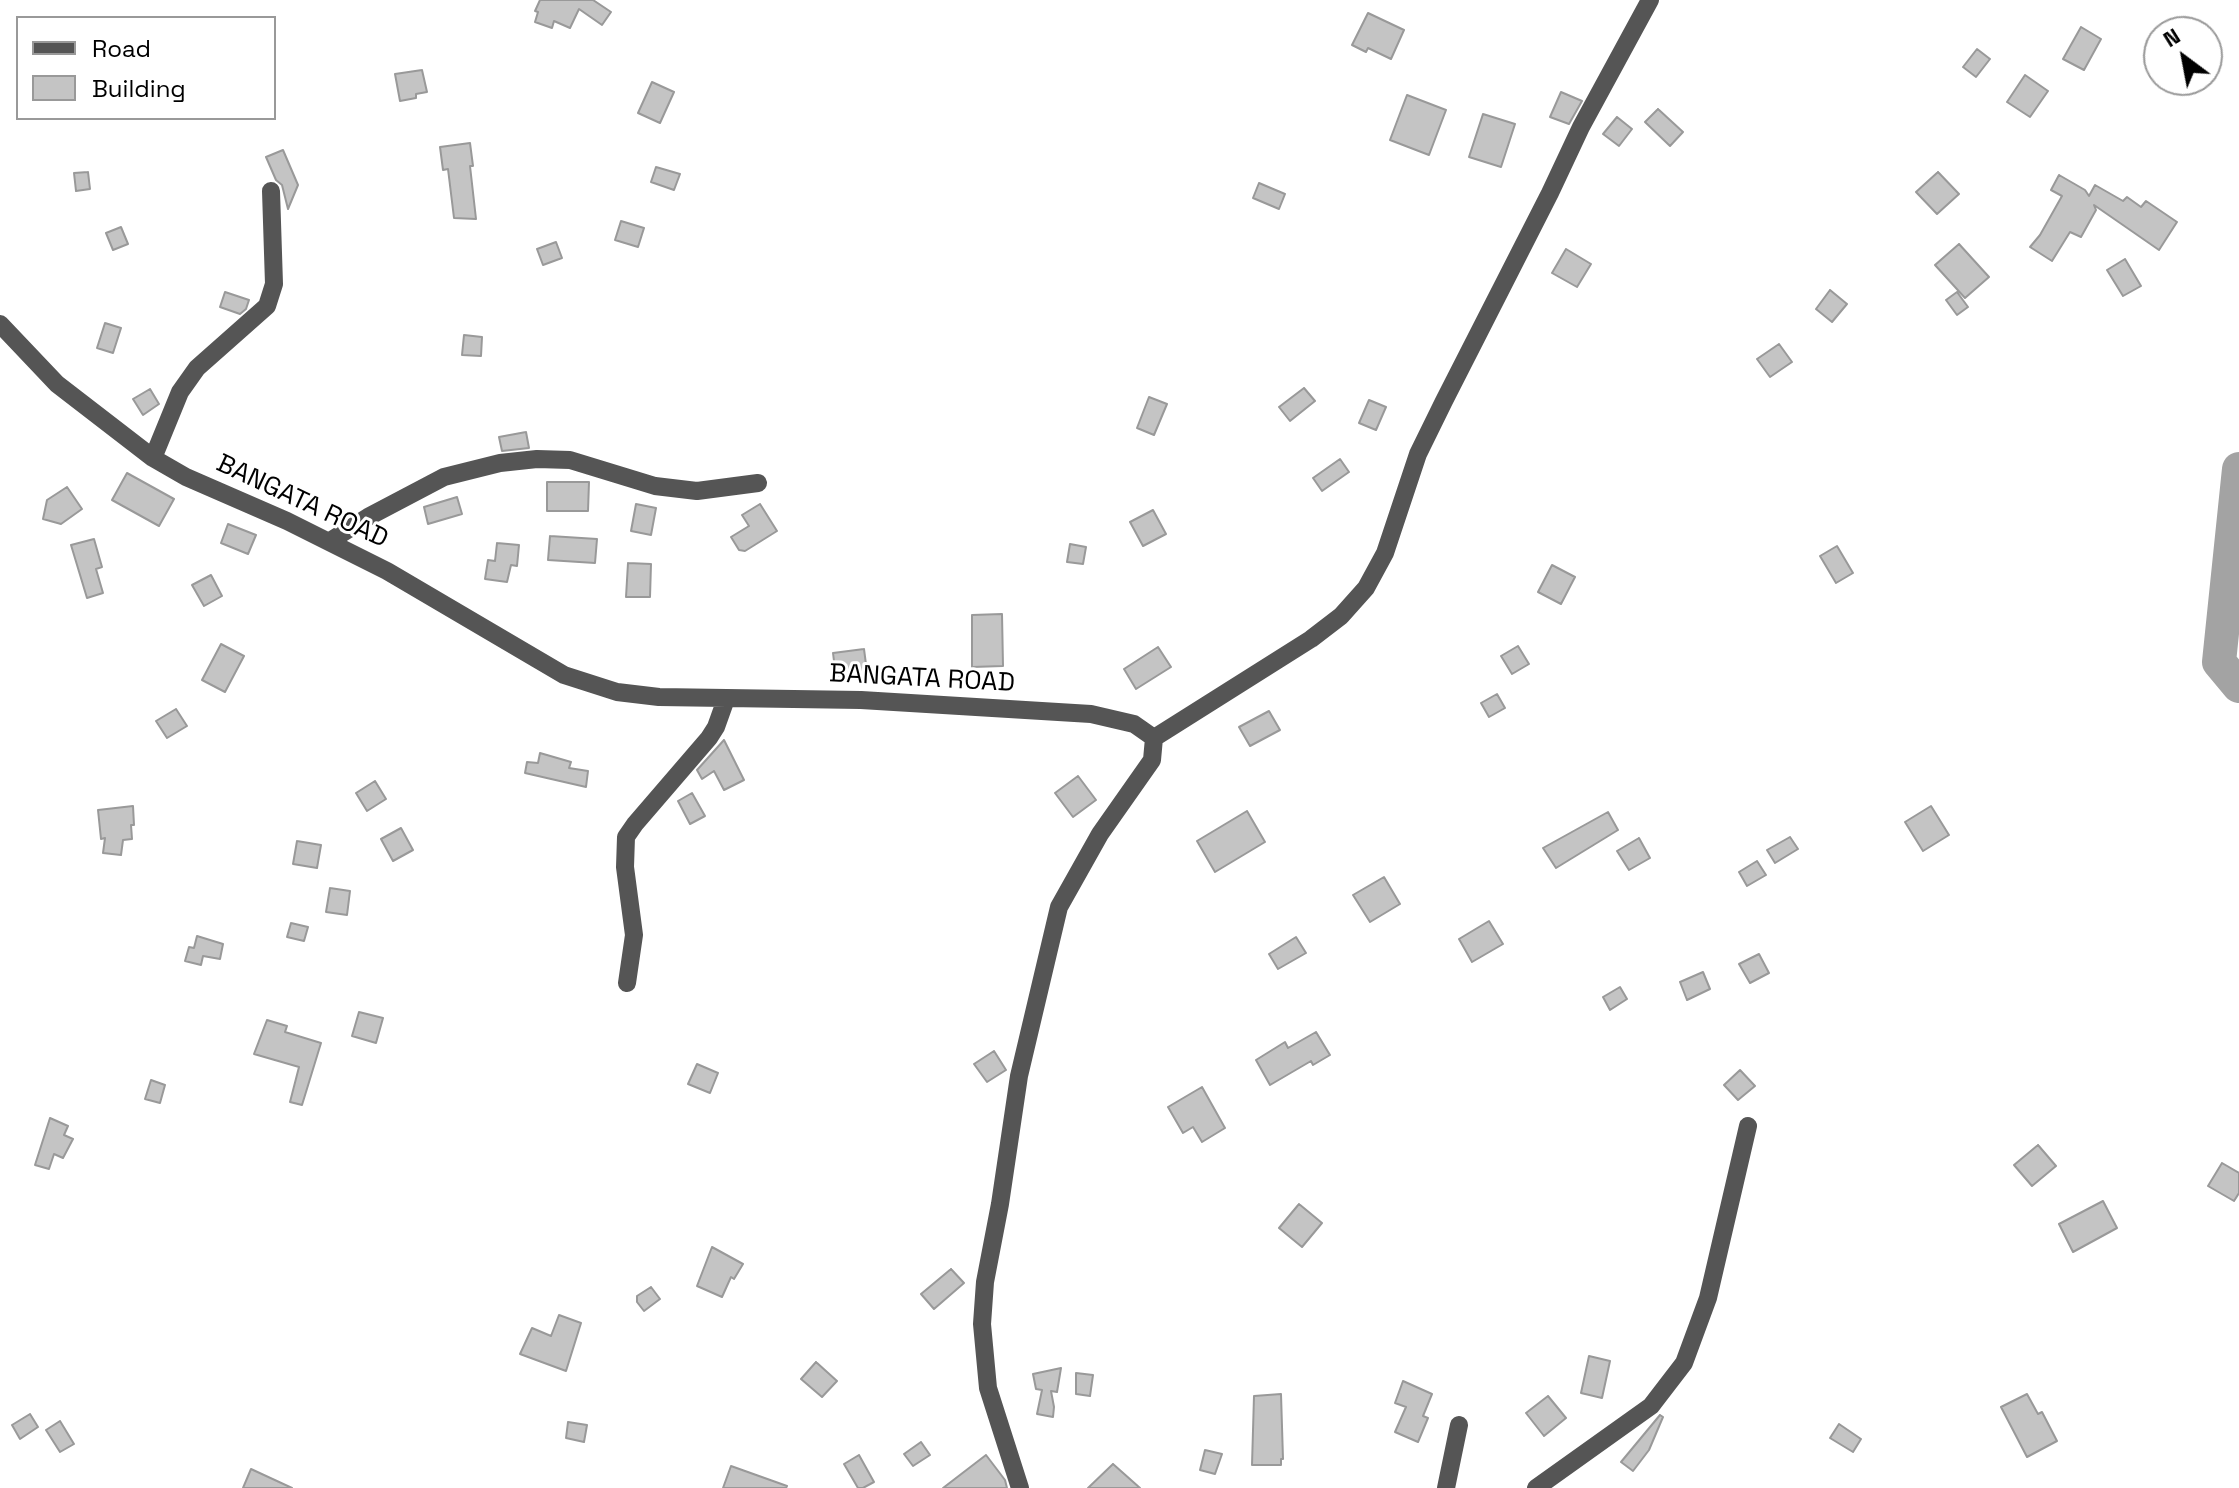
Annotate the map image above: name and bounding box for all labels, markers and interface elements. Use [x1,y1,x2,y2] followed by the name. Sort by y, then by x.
[16,16,276,120] legend
[2143,16,2223,96] north arrow
[2158,22,2185,53] text: N
[92,33,151,64] text: Road
[92,73,186,104] text: Building
[211,449,393,555] street label: BANGATA ROAD
[828,659,1016,699] street label: BANGATA ROAD

